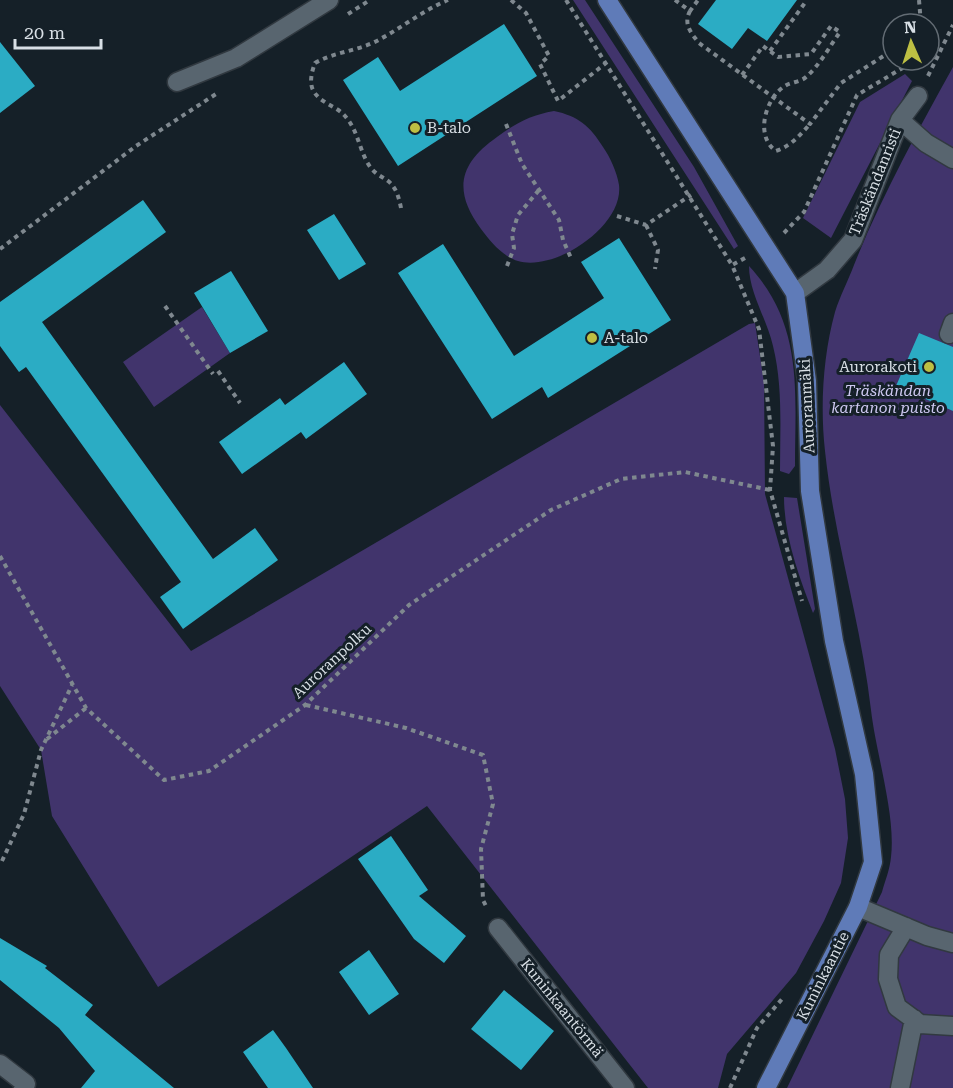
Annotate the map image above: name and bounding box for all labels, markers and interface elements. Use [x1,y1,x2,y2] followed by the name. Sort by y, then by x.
[15,12,100,50] scale bar
[881,12,941,72] north arrow
[904,18,917,37] text: N
[24,22,65,43] text: 20 m
[427,119,471,137] place label: B-talo
[408,121,422,135] marker: B-talo
[845,126,905,238] street label: Träskändanristi
[604,329,648,347] place label: A-talo
[585,331,599,345] marker: A-talo
[796,358,818,454] street label: Auroranmäki
[839,358,917,376] place label: Aurorakoti
[922,360,936,374] marker: Aurorakoti
[831,382,945,417] park label: Träskändan kartanon puisto
[289,620,376,702] street label: Auroranpolku
[793,929,853,1023] street label: Kuninkaantie
[517,955,607,1061] street label: Kuninkaantörmä

